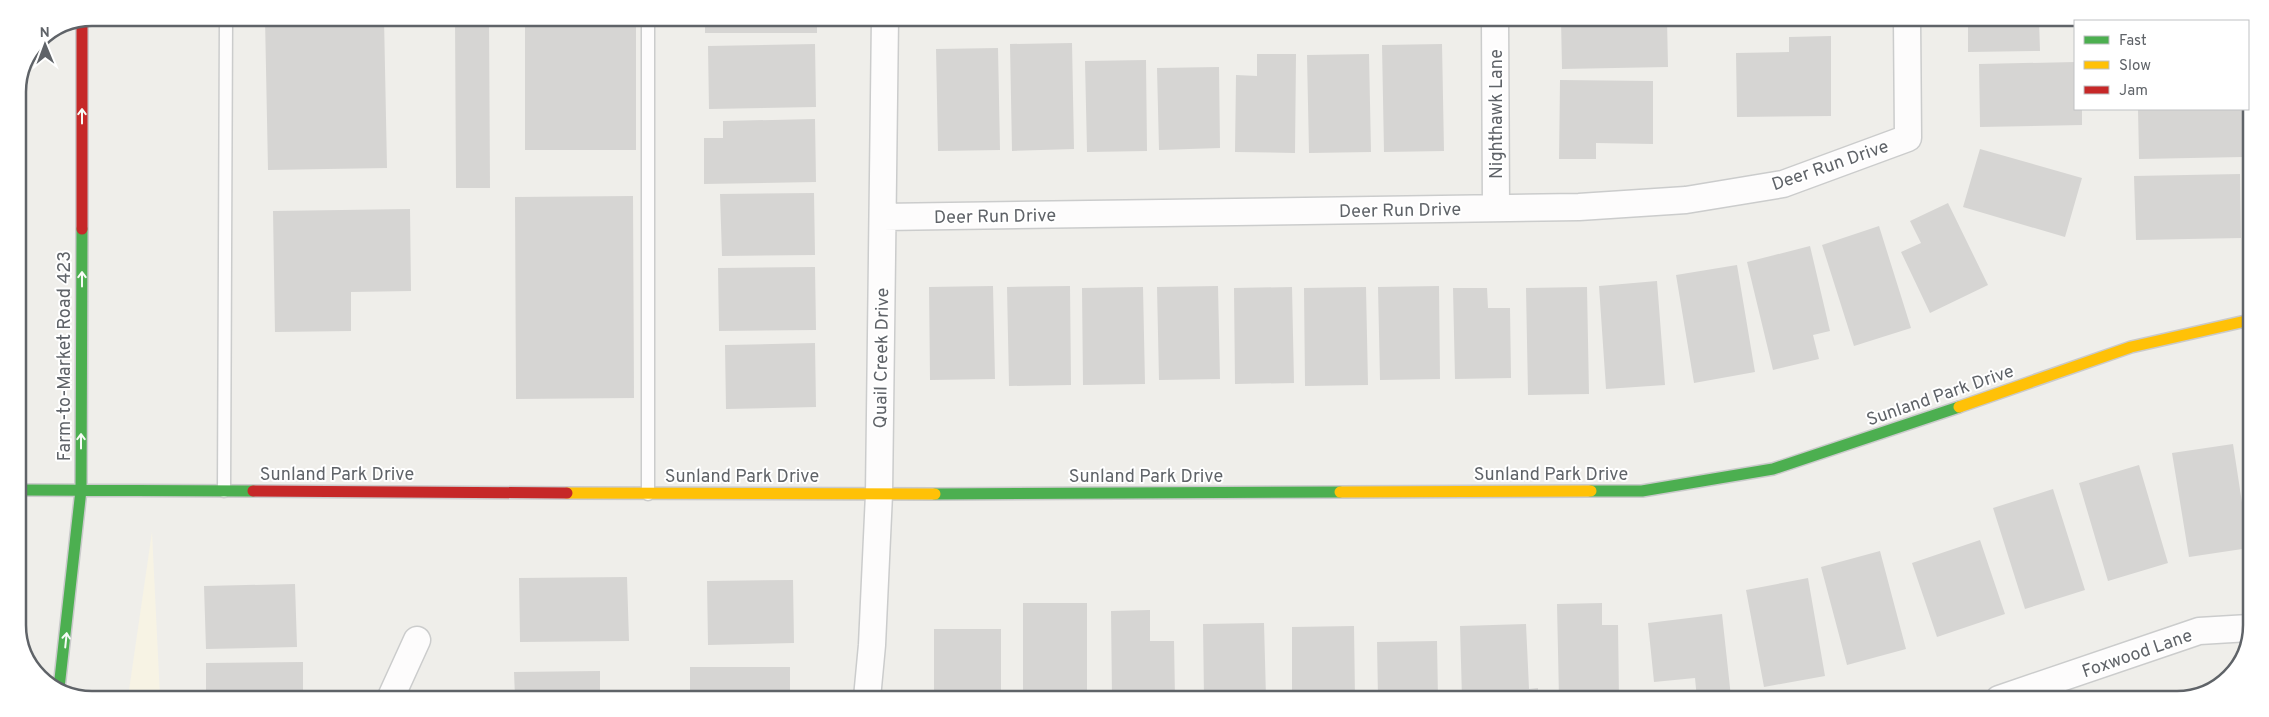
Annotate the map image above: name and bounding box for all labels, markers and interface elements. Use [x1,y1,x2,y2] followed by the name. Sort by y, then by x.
[20,20,70,70] north arrow
[2074,20,2249,110] legend
[40,25,50,42] text: N
[2119,32,2147,51] text: Fast
[1486,49,1509,179] street label: Nighthawk Lane
[2119,57,2151,76] text: Slow
[2119,82,2148,101] text: Jam
[77,108,87,124] one-way arrow
[1769,136,1892,197] street label: Deer Run Drive
[1339,199,1461,224] street label: Deer Run Drive
[934,205,1056,230] street label: Deer Run Drive
[54,251,77,461] street label: Farm-to-Market Road 423
[77,271,86,287] one-way arrow
[870,287,895,429] street label: Quail Creek Drive
[1864,360,2017,432] street label: Sunland Park Drive
[76,433,86,450] one-way arrow
[260,464,414,487] street label: Sunland Park Drive
[1474,464,1628,487] street label: Sunland Park Drive
[665,466,819,489] street label: Sunland Park Drive
[1069,466,1223,489] street label: Sunland Park Drive
[2079,625,2196,684] street label: Foxwood Lane
[61,632,71,648] one-way arrow

